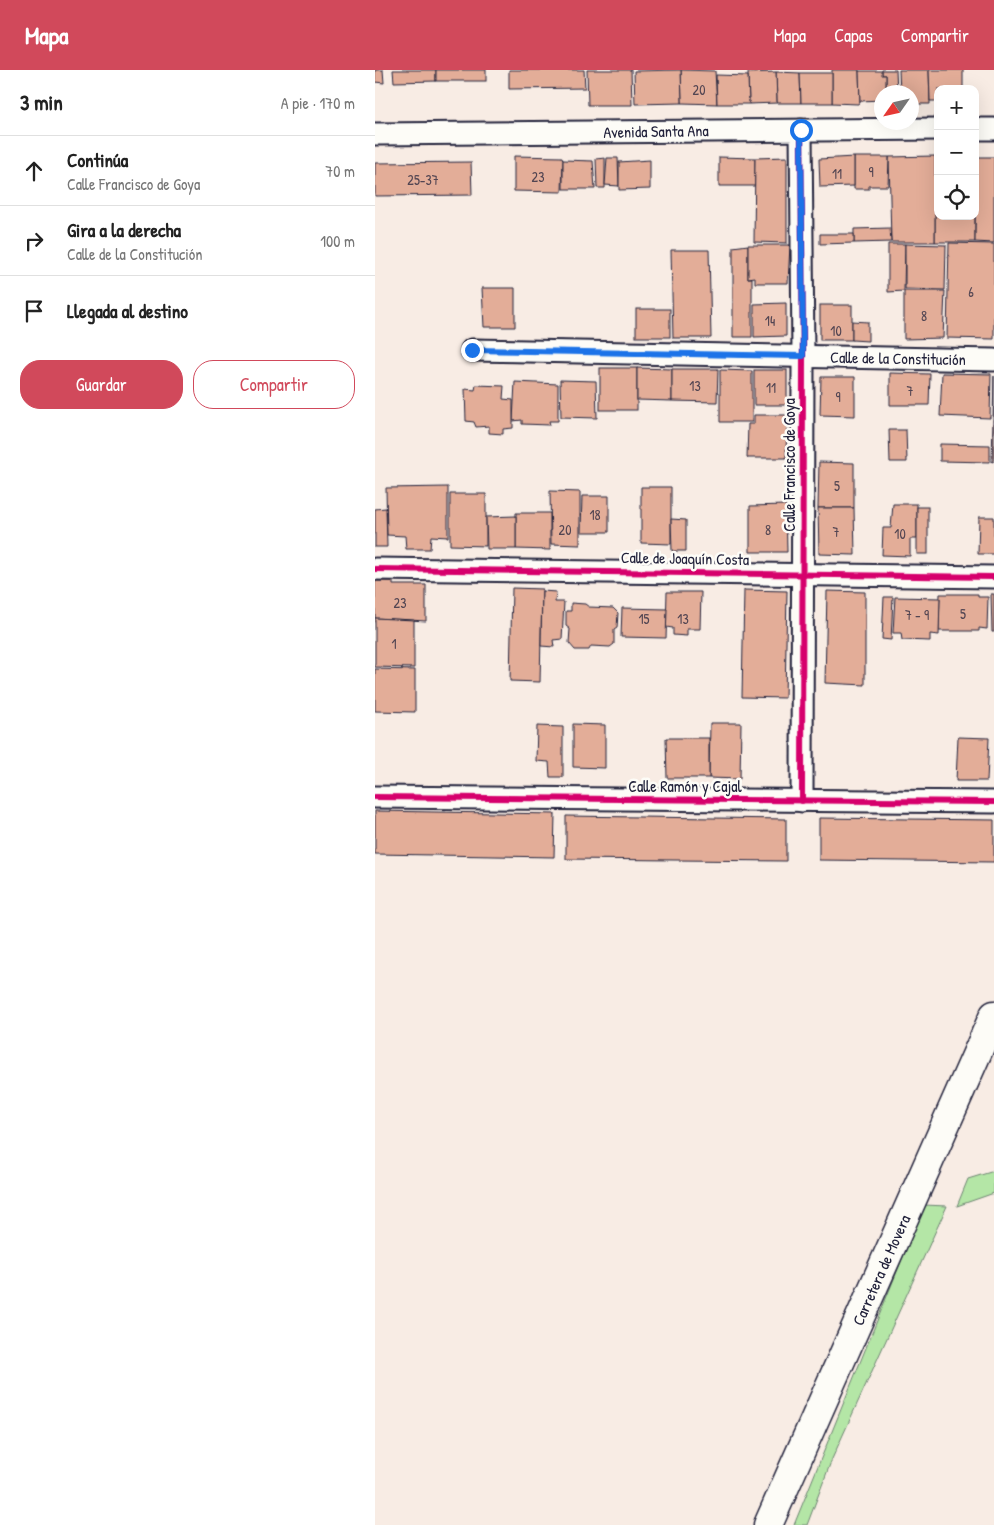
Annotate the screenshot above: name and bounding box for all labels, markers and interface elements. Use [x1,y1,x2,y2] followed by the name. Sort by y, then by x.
[25,19,68,51] text: Mapa
[774,23,806,48] text: Mapa
[834,23,873,48] text: Capas
[901,23,969,48] text: Compartir
[693,80,705,99] house number: 20
[874,85,919,130] north arrow
[934,85,979,220] map controls
[934,85,979,130] button: +
[20,88,63,117] text: 3 min
[281,92,355,114] text: A pie · 170 m
[603,119,709,143] street label: Avenida Santa Ana
[790,119,813,142] route start
[934,130,979,175] button: −
[67,147,128,173] text: Continúa
[20,157,48,185] icon: ahead
[325,160,355,182] text: 70 m
[868,162,874,181] house number: 9
[832,164,842,183] house number: 11
[532,167,544,186] house number: 23
[407,170,439,189] house number: 25-37
[67,173,200,195] text: Calle Francisco de Goya
[934,175,979,220] button: locate
[67,217,181,243] text: Gira a la derecha
[20,227,48,255] icon: right
[320,230,355,252] text: 100 m
[67,243,203,265] text: Calle de la Constitución
[968,282,974,301] house number: 6
[20,297,48,325] icon: arrive
[67,298,188,324] text: Llegada al destino
[921,306,927,325] house number: 8
[765,311,775,330] house number: 14
[830,321,842,340] house number: 10
[461,339,484,362] route end
[830,346,966,370] street label: Calle de la Constitución
[20,360,183,409] button: Guardar
[193,360,355,409] button: Compartir
[689,376,701,395] house number: 13
[766,378,776,397] house number: 11
[907,381,914,400] house number: 7
[835,387,841,406] house number: 9
[778,398,800,532] street label: Calle Francisco de Goya
[834,476,840,495] house number: 5
[589,505,601,524] house number: 18
[559,520,571,539] house number: 20
[765,520,771,539] house number: 8
[833,522,840,541] house number: 7
[894,524,906,543] house number: 10
[621,546,749,570] street label: Calle de Joaquín Costa
[394,593,406,612] house number: 23
[960,604,966,623] house number: 5
[905,605,929,624] house number: 7 - 9
[638,609,650,628] house number: 15
[677,609,689,628] house number: 13
[391,634,397,653] house number: 1
[628,775,743,797] street label: Calle Ramón y Cajal
[847,1211,915,1329] street label: Carretera de Movera

